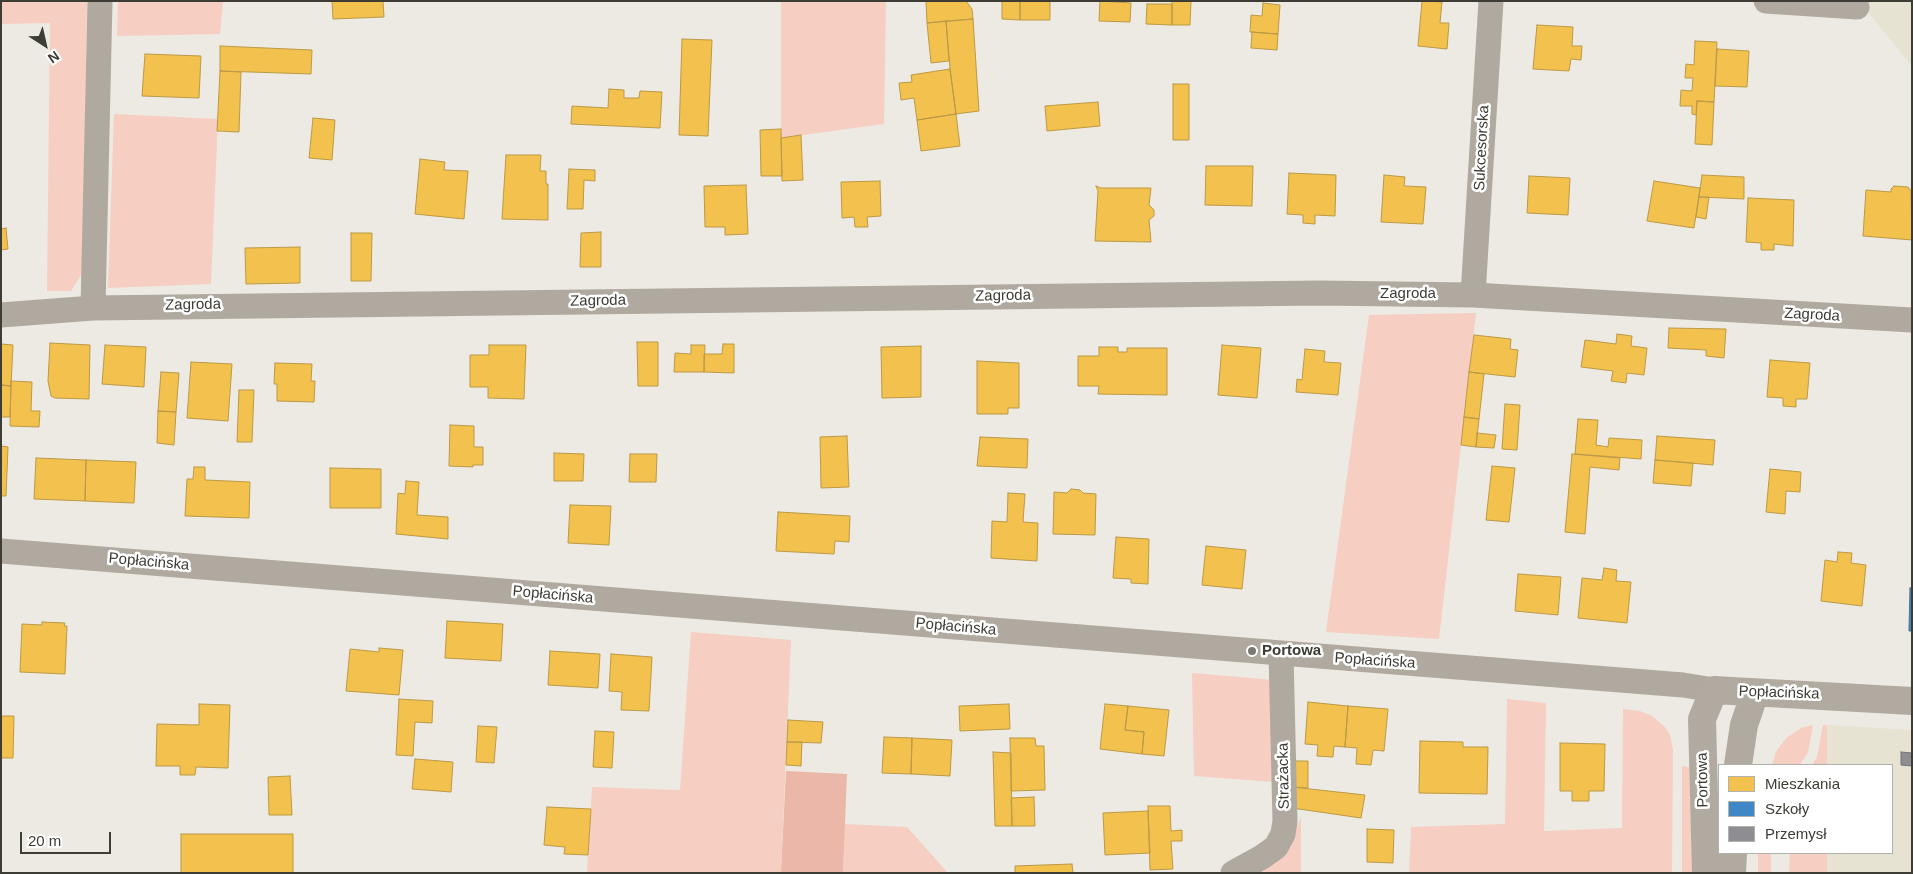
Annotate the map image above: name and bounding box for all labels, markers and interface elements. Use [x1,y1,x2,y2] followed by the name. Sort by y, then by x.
[20,20,70,70] north arrow
[45,48,62,67] text: N
[1471,105,1493,191] street label: Sukcesorska
[1380,285,1436,303] street label: Zagroda
[975,287,1031,305] street label: Zagroda
[570,292,626,310] street label: Zagroda
[165,296,221,314] street label: Zagroda
[1784,305,1840,325] street label: Zagroda
[108,550,190,574] street label: Popłacińska
[512,583,594,607] street label: Popłacińska
[915,615,997,639] street label: Popłacińska
[1262,642,1321,660] place label: Portowa
[1246,645,1258,657] marker: Portowa
[1334,649,1416,673] street label: Popłacińska
[1738,683,1820,703] street label: Popłacińska
[1274,743,1294,809] street label: Strażacka
[1694,752,1712,808] street label: Portowa
[1718,764,1893,854] legend
[1765,775,1840,792] text: Mieszkania
[1765,800,1809,817] text: Szkoły
[22,822,114,854] scale bar
[1765,825,1827,842] text: Przemysł
[28,832,61,849] text: 20 m

